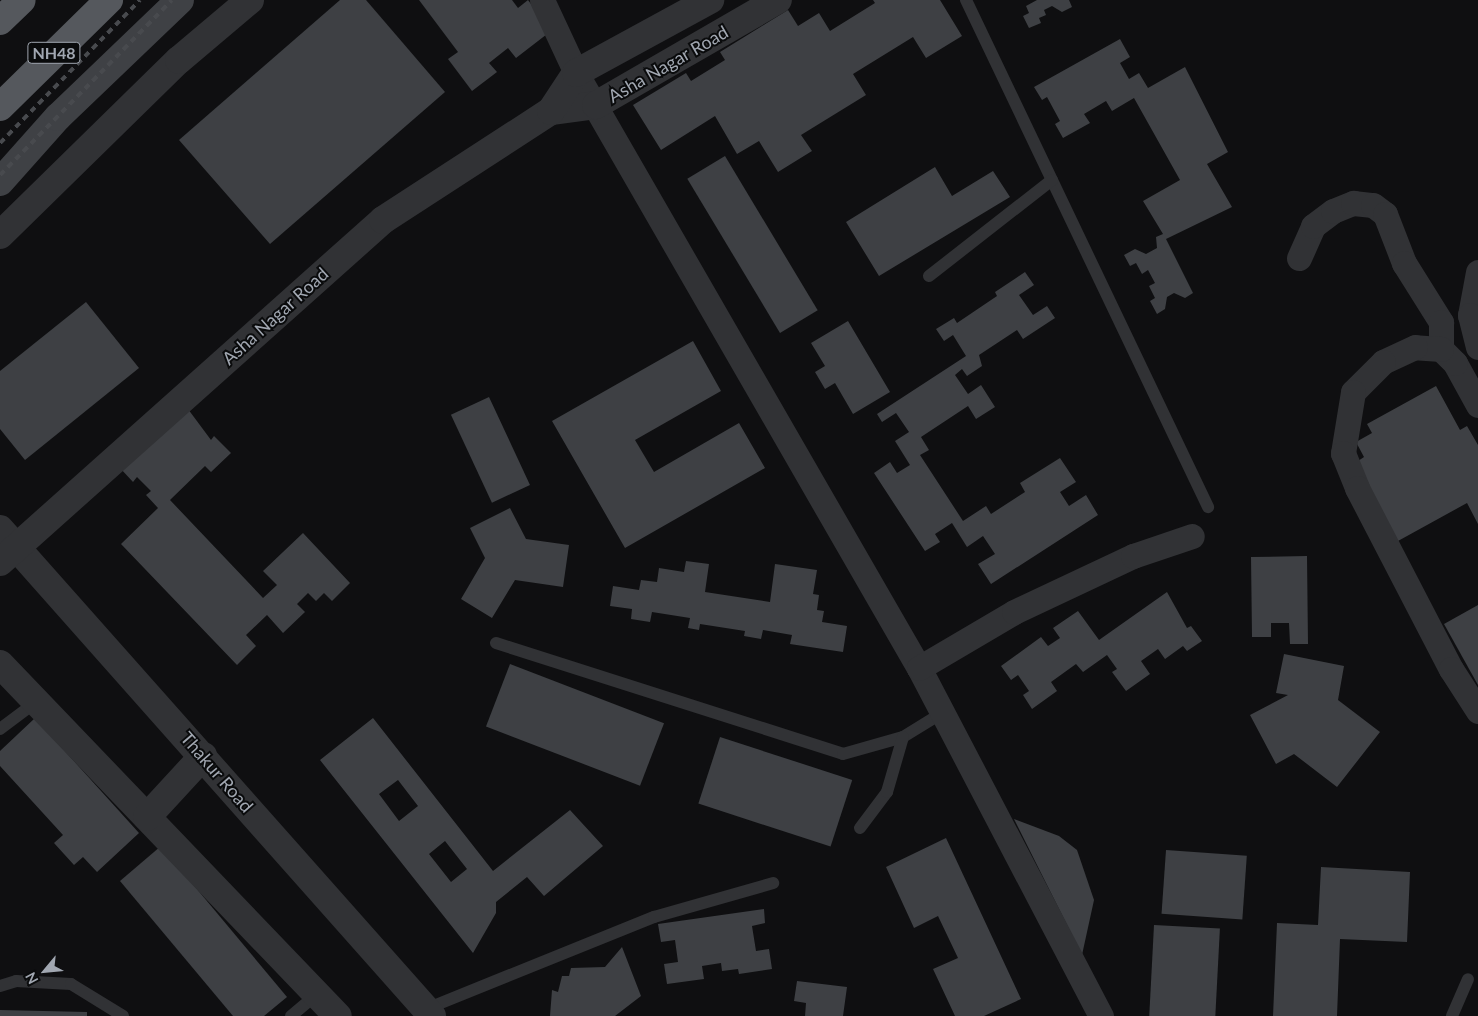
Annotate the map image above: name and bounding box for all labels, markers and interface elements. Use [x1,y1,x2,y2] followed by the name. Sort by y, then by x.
[604,21,732,107] street label: Asha Nagar Road
[27,40,82,66] road number: NH48
[217,263,333,369] street label: Asha Nagar Road
[176,727,258,817] street label: Thakur Road
[20,946,70,996] north arrow
[21,970,41,987] text: N

